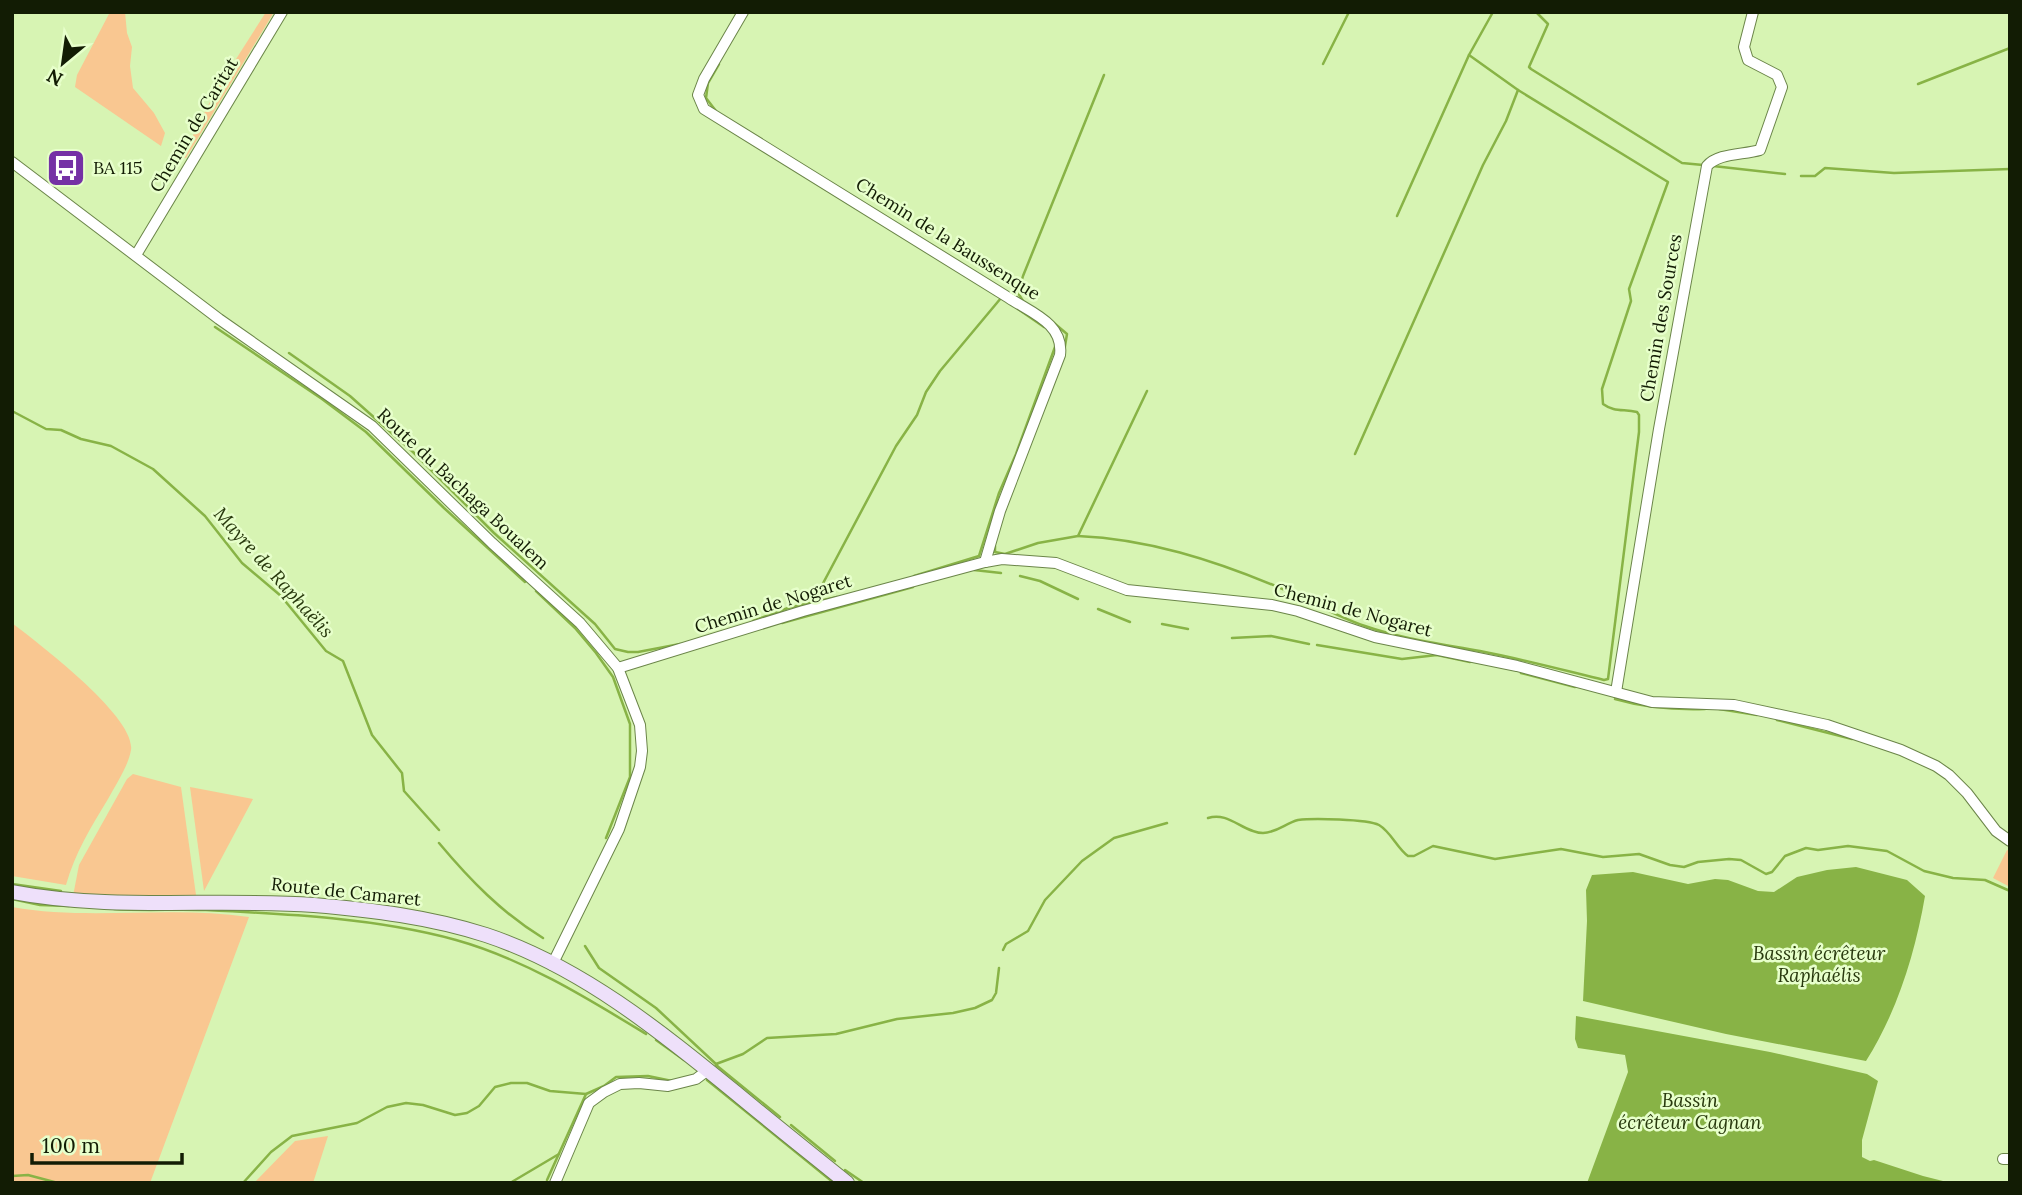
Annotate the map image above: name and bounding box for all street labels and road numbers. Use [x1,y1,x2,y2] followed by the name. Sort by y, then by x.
[144,53,243,196] street label: Chemin de Caritat
[852,172,1045,305] street label: Chemin de la Baussenque
[1634,232,1687,404] street label: Chemin des Sources
[373,403,554,574] street label: Route du Bachaga Boualem
[692,569,854,638] street label: Chemin de Nogaret
[1272,577,1435,642] street label: Chemin de Nogaret
[270,872,422,911] street label: Route de Camaret

